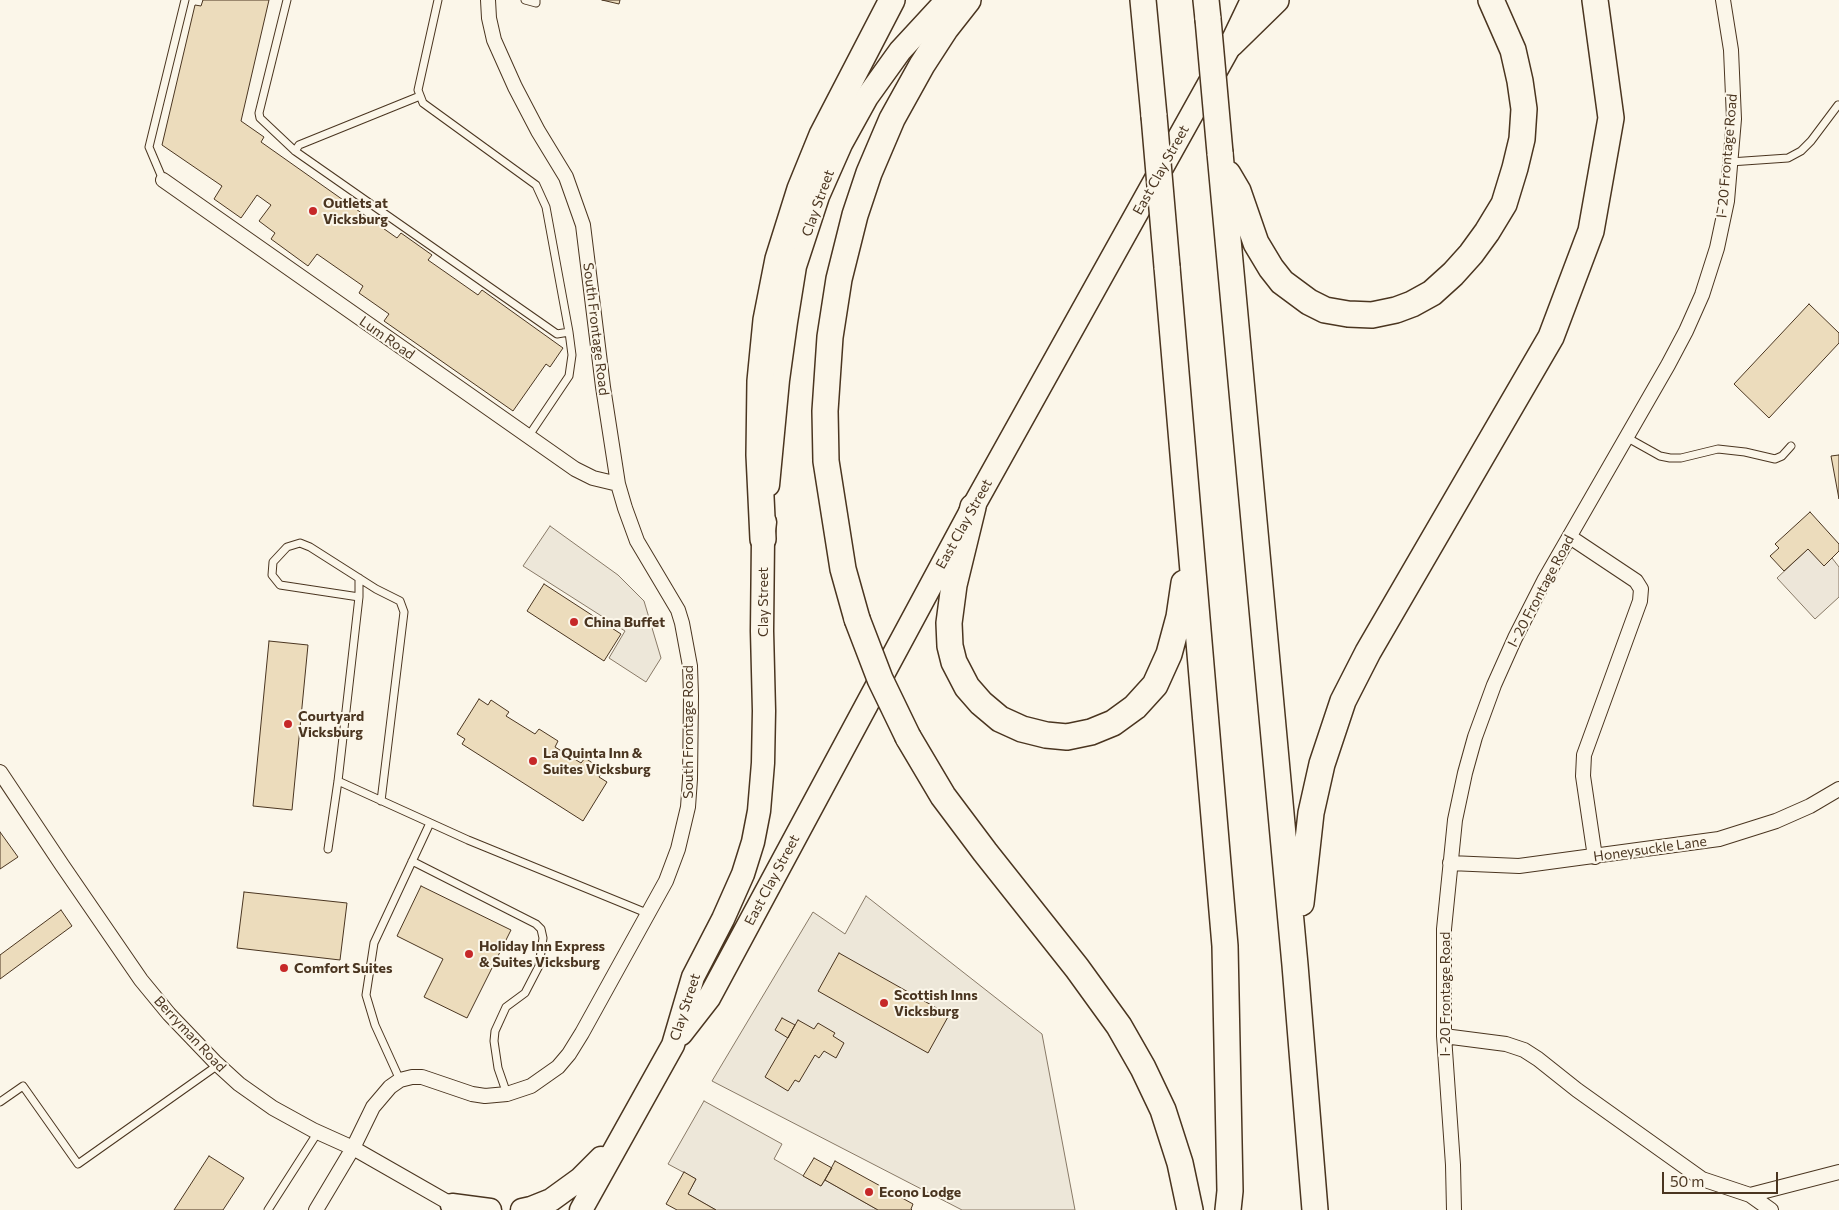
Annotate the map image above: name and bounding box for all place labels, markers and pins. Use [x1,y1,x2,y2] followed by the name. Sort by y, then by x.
[323,195,388,228] place label: Outlets at Vicksburg
[307,205,319,217] marker: Outlets at Vicksburg
[584,614,665,630] place label: China Buffet
[568,616,580,628] marker: China Buffet
[298,708,364,740] place label: Courtyard Vicksburg
[282,718,294,730] marker: Courtyard Vicksburg
[543,745,651,778] place label: La Quinta Inn & Suites Vicksburg
[527,755,539,767] marker: La Quinta Inn & Suites Vicksburg
[479,938,605,970] place label: Holiday Inn Express & Suites Vicksburg
[463,948,475,960] marker: Holiday Inn Express & Suites Vicksburg
[294,960,392,976] place label: Comfort Suites
[278,962,290,974] marker: Comfort Suites
[894,987,978,1020] place label: Scottish Inns Vicksburg
[878,997,890,1009] marker: Scottish Inns Vicksburg
[879,1184,961,1200] place label: Econo Lodge
[863,1186,875,1198] marker: Econo Lodge

